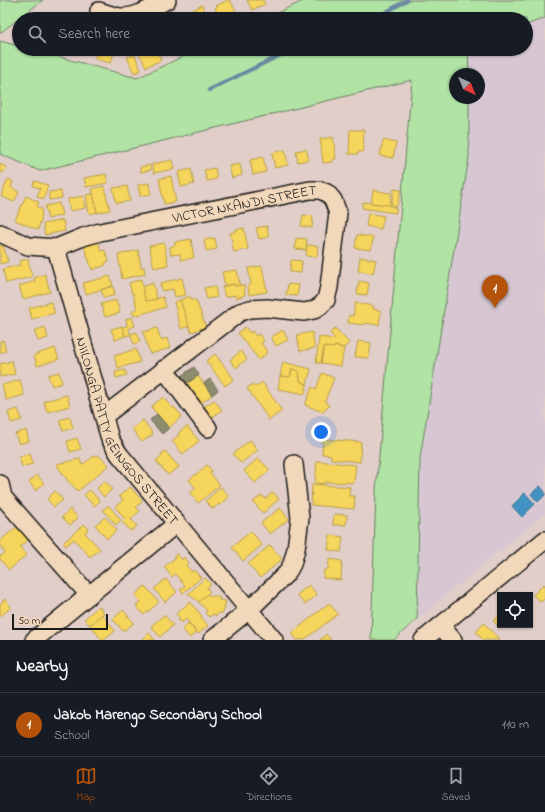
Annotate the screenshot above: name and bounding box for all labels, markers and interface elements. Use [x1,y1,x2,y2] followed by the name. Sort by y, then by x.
[12,12,533,56] search box
[26,23,48,45] icon: search
[58,23,130,45] text: Search here
[449,68,485,104] north arrow
[170,181,316,229] street label: VICTOR NKANDI STREET
[482,275,508,308] pin: 1
[70,335,183,530] street label: NIILONGA PATTY GEINGOS STREET
[311,422,331,442] your location
[497,592,533,628] map controls
[497,592,533,628] button: locate
[12,612,108,631] scale bar
[18,613,40,629] text: 50 m
[16,654,68,679] text: Nearby
[54,704,262,726] text: Jakob Marengo Secondary School
[27,715,31,734] text: 1
[502,715,529,734] text: 110 m
[54,726,90,745] text: School
[75,765,97,805] tab: Map
[246,765,292,805] tab: Directions
[442,765,470,805] tab: Saved

